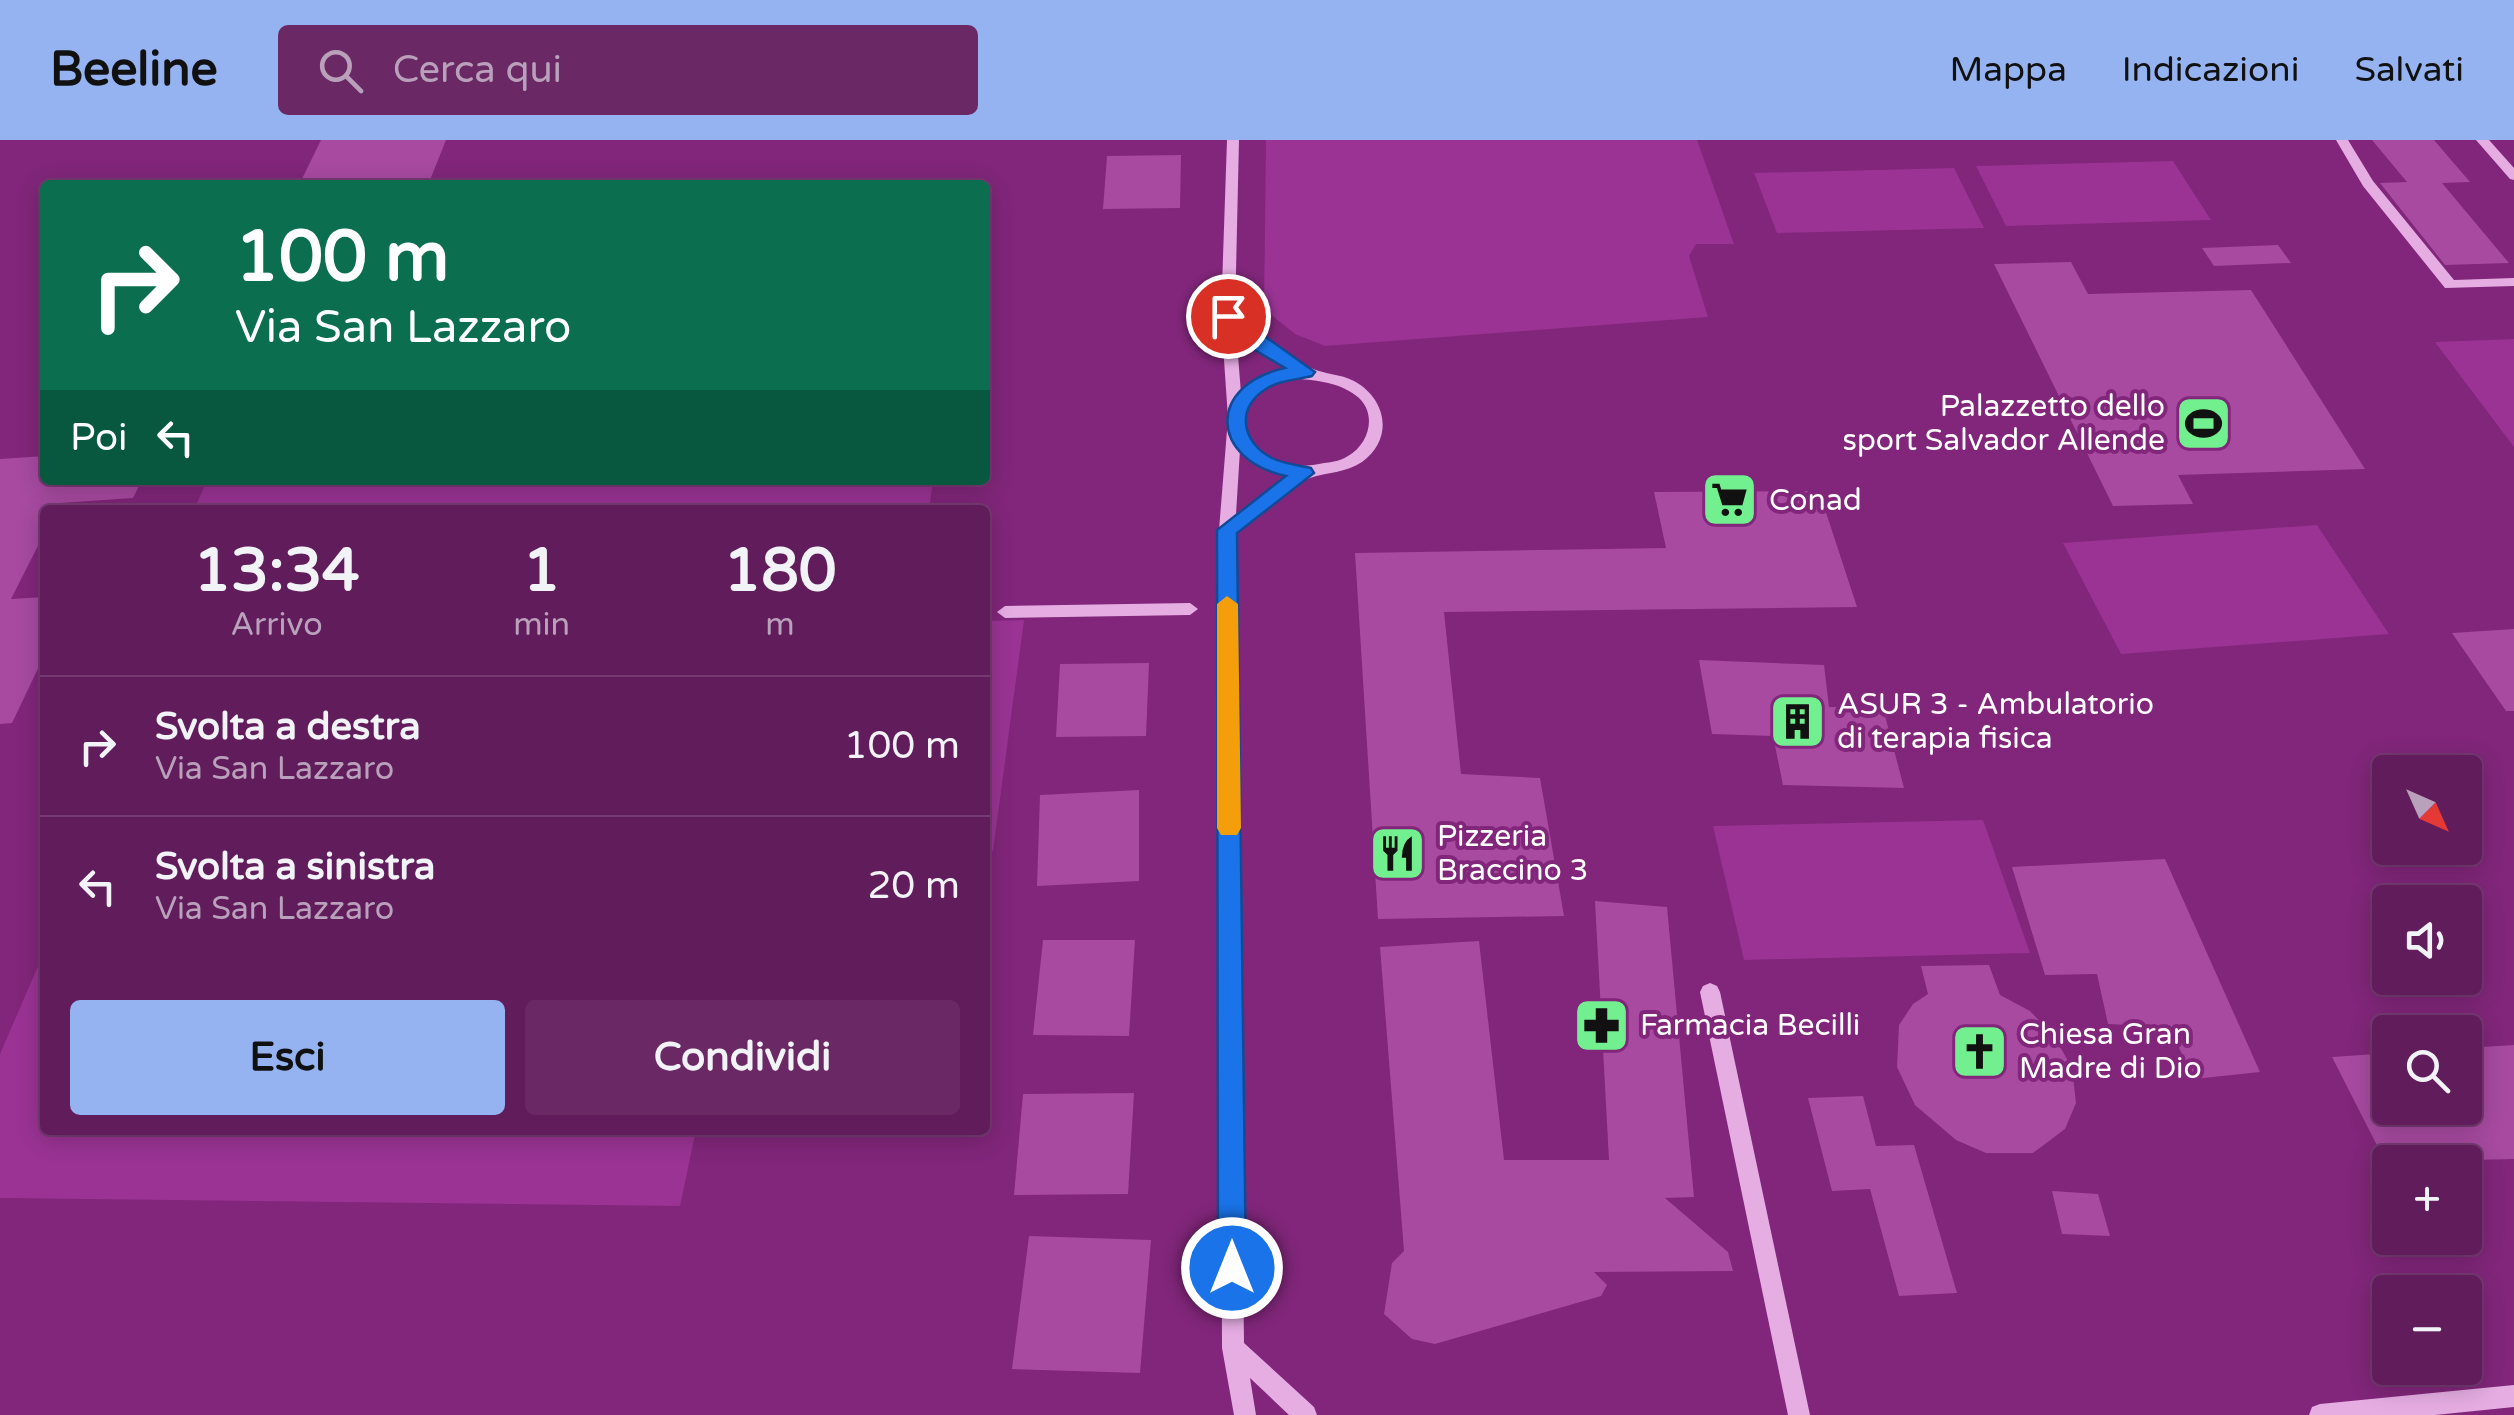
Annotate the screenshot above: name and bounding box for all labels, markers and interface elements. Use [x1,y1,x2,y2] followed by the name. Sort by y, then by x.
[278,25,978,115] search box
[50,41,218,99] text: Beeline
[313,43,368,98] icon: search
[393,47,562,93] text: Cerca qui
[1950,49,2067,91] text: Mappa
[2122,49,2299,91] text: Indicazioni
[2354,49,2464,91] text: Salvati
[235,216,449,300] text: 100 m
[70,220,200,350] icon: right
[1186,274,1271,359] pin
[1201,289,1256,344] icon: arrive
[235,301,571,355] text: Via San Lazzaro
[1843,388,2165,459] place label: Palazzetto dello sport Salvador Allende
[2174,393,2234,453] sports icon: Palazzetto dello sport Salvador Allende
[148,410,203,465] icon: left
[70,415,128,461] text: Poi
[1700,470,1760,530] supermarket icon: Conad
[1769,482,1862,519] place label: Conad
[193,535,360,607] text: 13:34
[523,535,560,607] text: 1
[723,535,837,607] text: 180
[230,606,323,644] text: Arrivo
[513,606,570,644] text: min
[765,606,795,644] text: m
[1837,686,2154,757] place label: ASUR 3 - Ambulatorio di terapia fisica
[1768,691,1828,751] building icon: ASUR 3 - Ambulatorio di terapia fisica
[155,704,421,750] text: Svolta a destra
[70,719,125,774] icon: right
[844,723,960,769] text: 100 m
[155,750,394,788] text: Via San Lazzaro
[2372,755,2482,865] north arrow
[2372,755,2482,1385] map controls
[1437,818,1588,889] place label: Pizzeria Braccino 3
[1368,823,1428,883] restaurant icon: Pizzeria Braccino 3
[155,844,435,890] text: Svolta a sinistra
[70,859,125,914] icon: left
[868,863,960,909] text: 20 m
[2372,885,2482,995] button: sound
[155,890,394,928] text: Via San Lazzaro
[1571,995,1631,1055] pharmacy icon: Farmacia Becilli
[70,1000,505,1115] button: Esci
[525,1000,960,1115] button: Condividi
[1640,1007,1860,1044] place label: Farmacia Becilli
[2372,1015,2482,1125] button: search
[2019,1016,2202,1087] place label: Chiesa Gran Madre di Dio
[1950,1021,2010,1081] church icon: Chiesa Gran Madre di Dio
[2372,1145,2482,1255] button: +
[1180,1216,1284,1320] position arrow
[2372,1275,2482,1385] button: −

